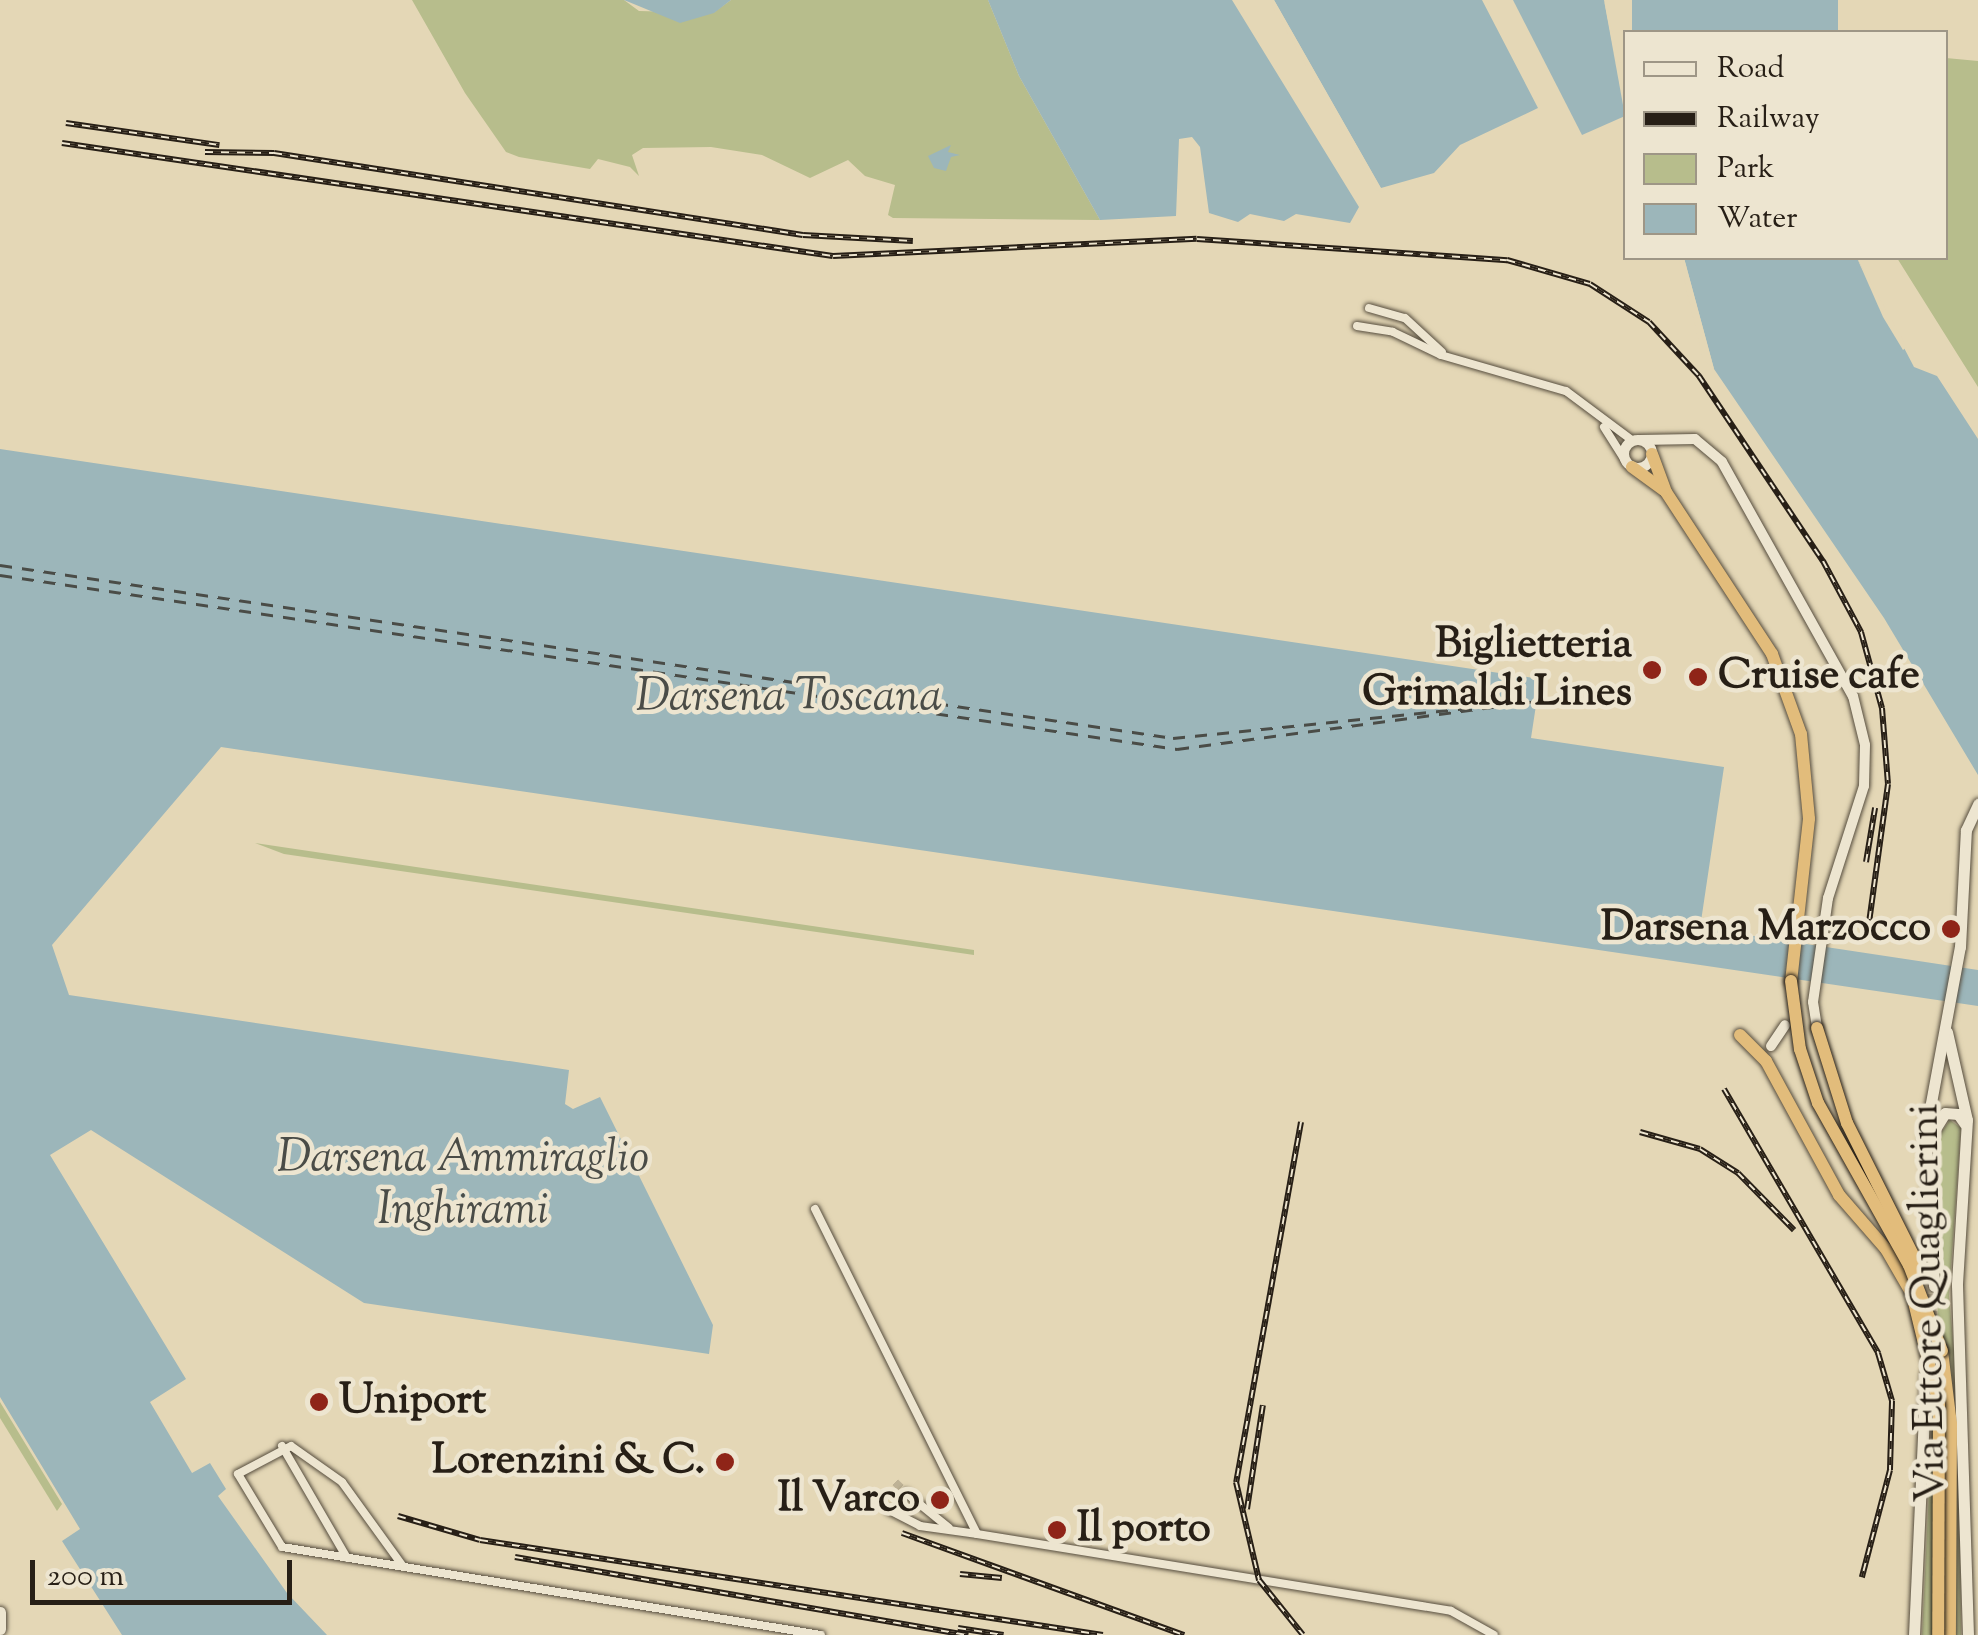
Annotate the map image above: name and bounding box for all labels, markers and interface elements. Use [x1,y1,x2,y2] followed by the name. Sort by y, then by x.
[1623,30,1948,260] legend
[1717,48,1784,91] text: Road
[1717,98,1820,141] text: Railway
[1717,148,1774,191] text: Park
[1717,198,1798,241] text: Water
[1362,621,1632,719] place label: Biglietteria Grimaldi Lines
[1718,652,1920,702] place label: Cruise cafe
[1641,659,1663,681] marker: Biglietteria Grimaldi Lines
[1687,666,1709,688] marker: Cruise cafe
[636,672,942,726] water label: Darsena Toscana
[1601,904,1931,954] place label: Darsena Marzocco
[1940,918,1962,940] marker: Darsena Marzocco
[1901,1103,1959,1503] street label: Via Ettore Quaglierini
[277,1133,649,1239] water label: Darsena Ammiraglio Inghirami
[339,1377,486,1427] place label: Uniport
[308,1391,330,1413] marker: Uniport
[432,1437,705,1487] place label: Lorenzini & C.
[714,1451,736,1473] marker: Lorenzini & C.
[778,1475,920,1525] place label: Il Varco
[929,1489,951,1511] marker: Il Varco
[1077,1505,1211,1555] place label: Il porto
[1046,1519,1068,1541] marker: Il porto
[35,1540,298,1602] scale bar
[47,1556,124,1599] text: 200 m

